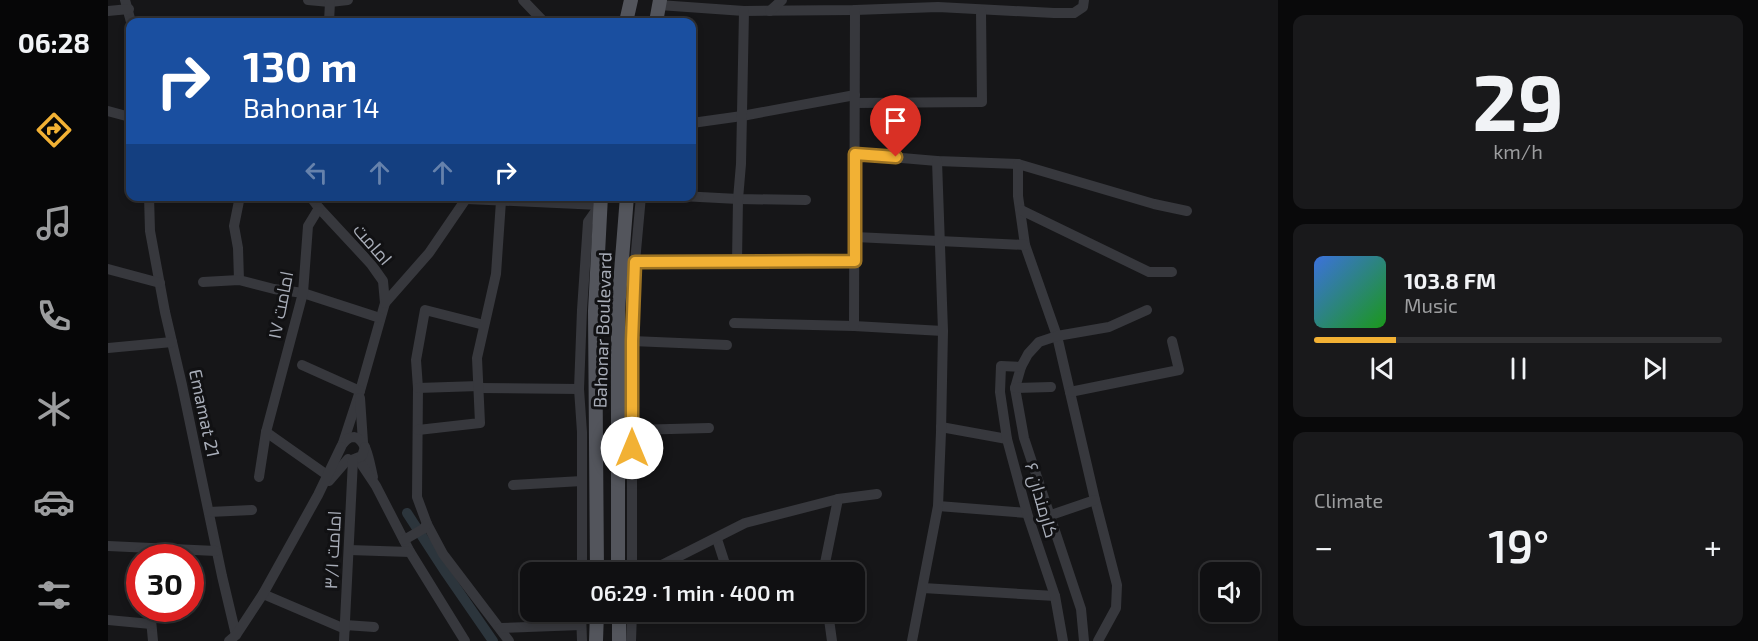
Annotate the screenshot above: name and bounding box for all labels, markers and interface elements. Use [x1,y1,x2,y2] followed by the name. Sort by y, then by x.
[18,26,90,58] text: 06:28
[243,40,358,90] text: 130 m
[144,42,222,120] icon: right
[1472,53,1564,147] text: 29
[243,91,380,123] text: Bahonar 14
[870,95,921,157] pin
[879,104,912,137] icon: arrive
[33,109,75,151] icon: directions
[1493,139,1543,163] text: km/h
[300,156,333,189] icon: left
[363,156,396,189] icon: ahead
[426,156,459,189] icon: ahead
[489,156,522,189] icon: right
[33,202,75,244] icon: music
[349,219,397,269] street label: امامت
[588,252,616,408] street label: Bahonar Boulevard
[1404,267,1496,293] text: 103.8 FM
[263,269,297,341] street label: امامت ۱۷
[1404,293,1458,317] text: Music
[33,295,75,337] icon: phone
[1366,352,1399,385] icon: previous
[1502,352,1535,385] icon: pause
[1638,352,1671,385] icon: next
[185,367,225,459] street label: Emamat 21
[33,388,75,430] icon: climate
[600,416,664,480] position arrow
[1020,460,1063,540] street label: کارمندان ۶
[33,481,75,523] icon: car
[1314,488,1383,512] text: Climate
[319,510,345,590] street label: امامت ۳/۱
[1488,518,1549,572] text: 19°
[1314,526,1333,566] text: −
[1704,526,1722,566] text: +
[126,544,204,622] speed limit sign: 30
[1200,562,1260,622] map controls
[1200,562,1260,622] button: sound
[33,574,75,616] icon: filters
[590,579,795,605] text: 06:29 · 1 min · 400 m

